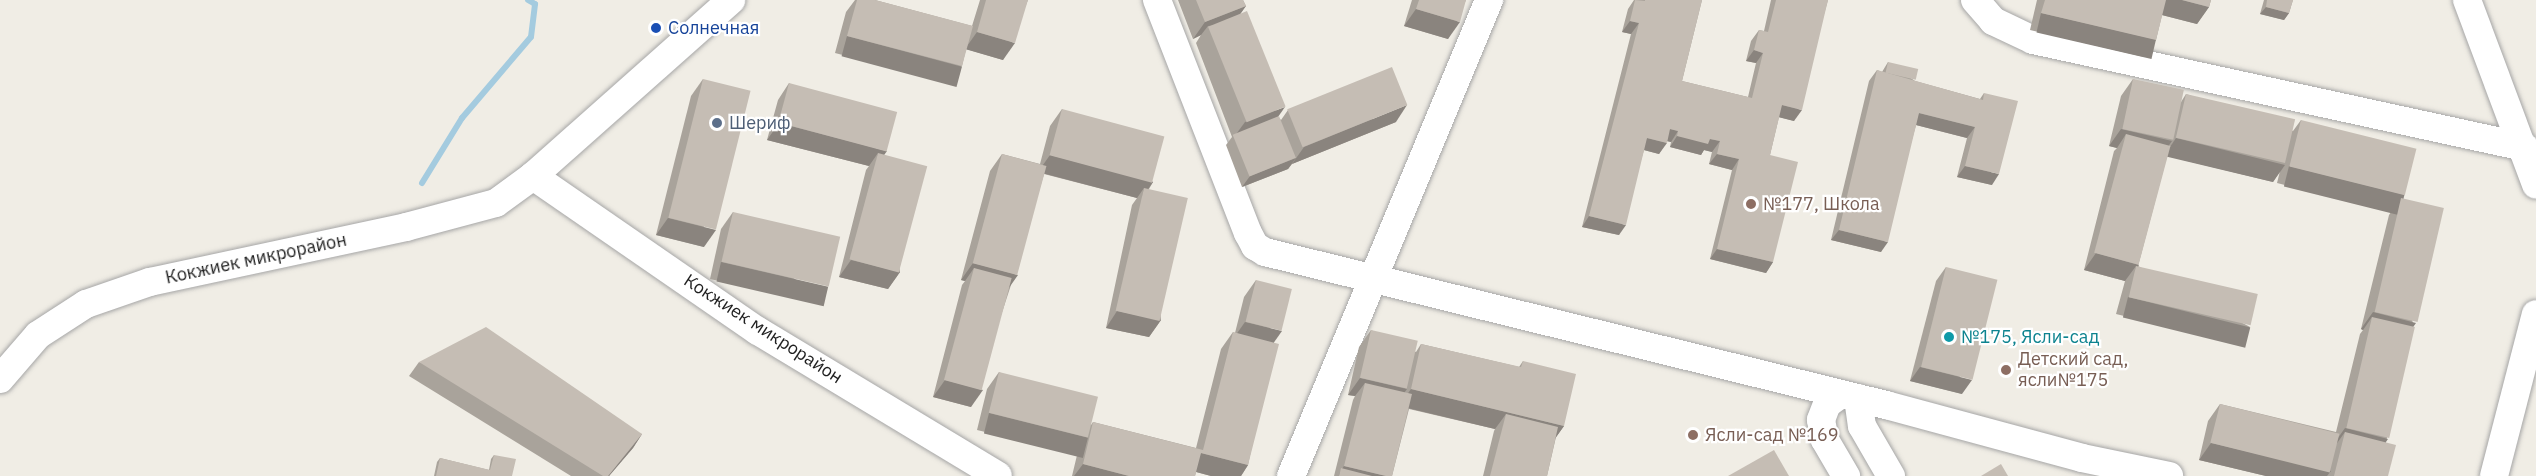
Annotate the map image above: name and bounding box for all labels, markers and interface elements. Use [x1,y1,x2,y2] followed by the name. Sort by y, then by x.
[668,17,759,39] place label: Солнечная
[649,21,663,35] marker: Солнечная
[729,112,791,134] place label: Шериф
[710,116,724,130] marker: Шериф
[1763,193,1880,215] place label: №177, Школа
[1744,197,1758,211] marker: №177, Школа
[163,229,349,289] street label: Кокжиек микрорайон
[680,270,846,388] street label: Кокжиек микрорайон
[1961,326,2100,348] place label: №175, Ясли-сад
[1942,330,1956,344] marker: №175, Ясли-сад
[2018,349,2128,392] place label: Детский сад, ясли№175
[1999,363,2013,377] marker: Детский сад, ясли№175
[1705,424,1839,446] place label: Ясли-сад №169
[1686,428,1700,442] marker: Ясли-сад №169

